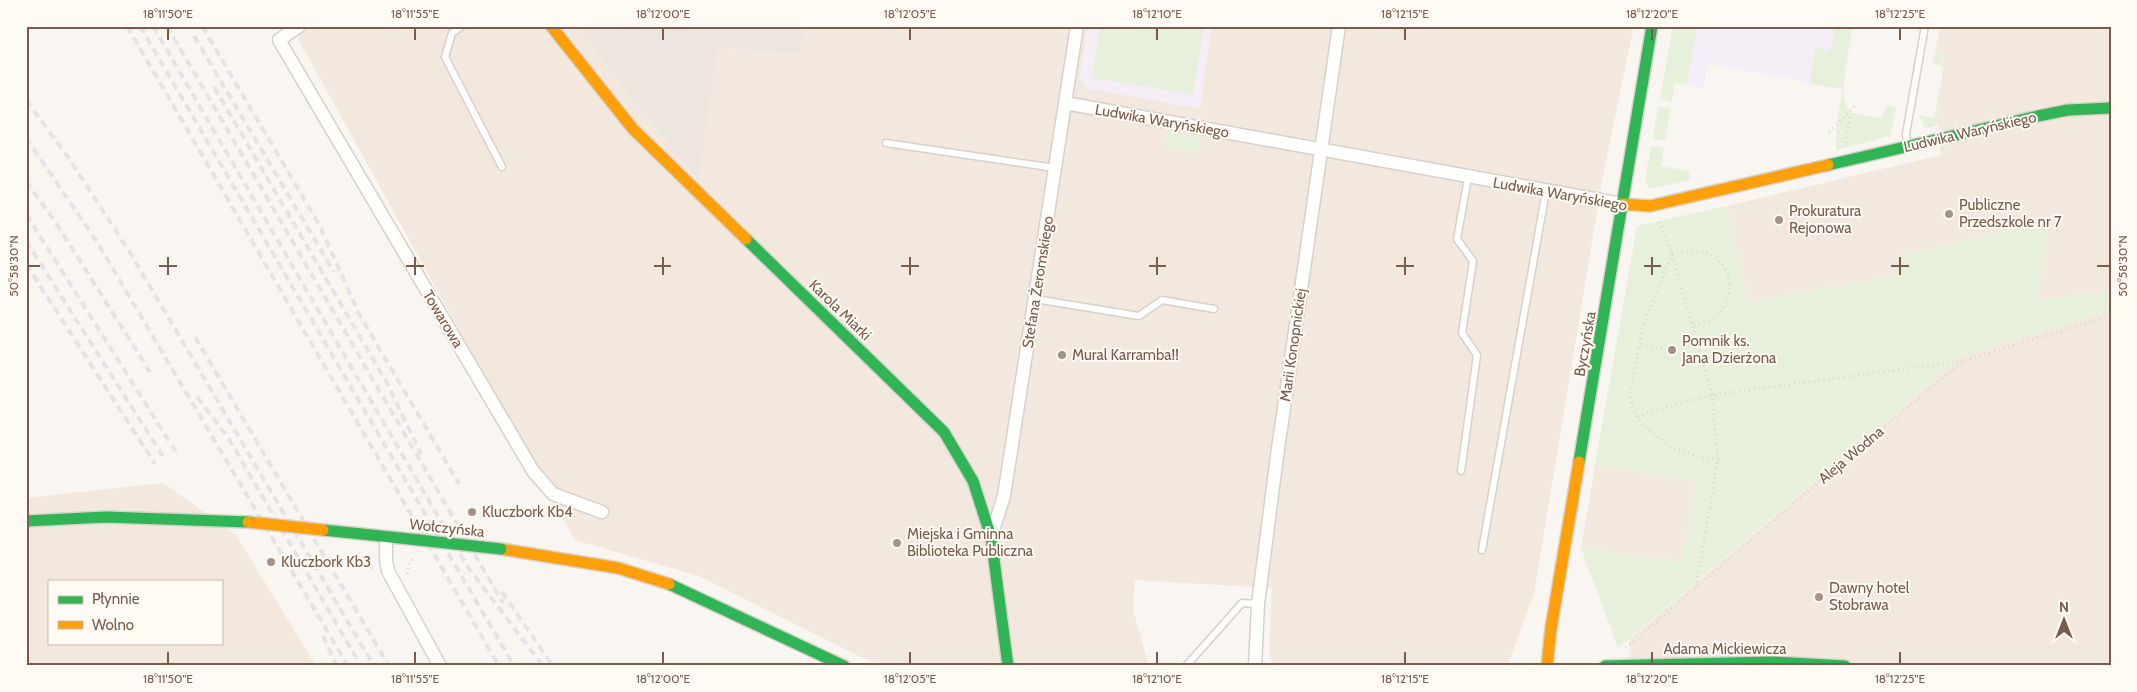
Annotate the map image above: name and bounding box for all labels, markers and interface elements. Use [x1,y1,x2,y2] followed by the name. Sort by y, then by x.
[143,6,193,21] text: 18°11'50"E
[391,6,439,21] text: 18°11'55"E
[636,6,690,21] text: 18°12'00"E
[884,6,937,21] text: 18°12'05"E
[1132,6,1182,21] text: 18°12'10"E
[1381,6,1429,21] text: 18°12'15"E
[1626,6,1678,21] text: 18°12'20"E
[1875,6,1925,21] text: 18°12'25"E
[1094,100,1230,142] street label: Ludwika Waryńskiego
[1902,108,2038,156] street label: Ludwika Waryńskiego
[1492,173,1628,215] street label: Ludwika Waryńskiego
[1959,196,2062,231] place label: Publiczne Przedszkole nr 7
[1789,202,1862,237] place label: Prokuratura Rejonowa
[1943,208,1955,220] marker: Publiczne Przedszkole nr 7
[1018,214,1057,349] street label: Stefana Żeromskiego
[1773,214,1785,226] marker: Prokuratura Rejonowa
[6,235,21,297] text: 50°58'30"N
[2115,235,2130,297] text: 50°58'30"N
[805,276,875,344] street label: Karola Miarki
[419,287,468,352] street label: Towarowa
[1276,287,1310,403] street label: Marii Konopnickiej
[1570,309,1600,378] street label: Byczyńska
[1681,332,1777,367] place label: Pomnik ks. Jana Dzierżona
[1666,344,1678,356] marker: Pomnik ks. Jana Dzierżona
[1072,346,1179,364] place label: Mural Karramba!!
[1056,349,1068,361] marker: Mural Karramba!!
[1815,422,1888,488] street label: Aleja Wodna
[482,503,573,521] place label: Kluczbork Kb4
[466,506,478,518] marker: Kluczbork Kb4
[409,515,486,541] street label: Wołczyńska
[907,525,1034,560] place label: Miejska i Gminna Biblioteka Publiczna
[891,537,903,549] marker: Miejska i Gminna Biblioteka Publiczna
[281,553,371,571] place label: Kluczbork Kb3
[265,556,277,568] marker: Kluczbork Kb3
[1829,579,1910,614] place label: Dawny hotel Stobrawa
[48,580,222,644] legend
[92,590,140,608] text: Płynnie
[1813,591,1825,603] marker: Dawny hotel Stobrawa
[2040,594,2090,644] north arrow
[2059,598,2069,616] text: N
[92,616,134,634] text: Wolno
[1663,640,1787,658] street label: Adama Mickiewicza
[143,671,193,686] text: 18°11'50"E
[391,671,439,686] text: 18°11'55"E
[636,671,690,686] text: 18°12'00"E
[884,671,937,686] text: 18°12'05"E
[1132,671,1182,686] text: 18°12'10"E
[1381,671,1429,686] text: 18°12'15"E
[1626,671,1678,686] text: 18°12'20"E
[1875,671,1925,686] text: 18°12'25"E

